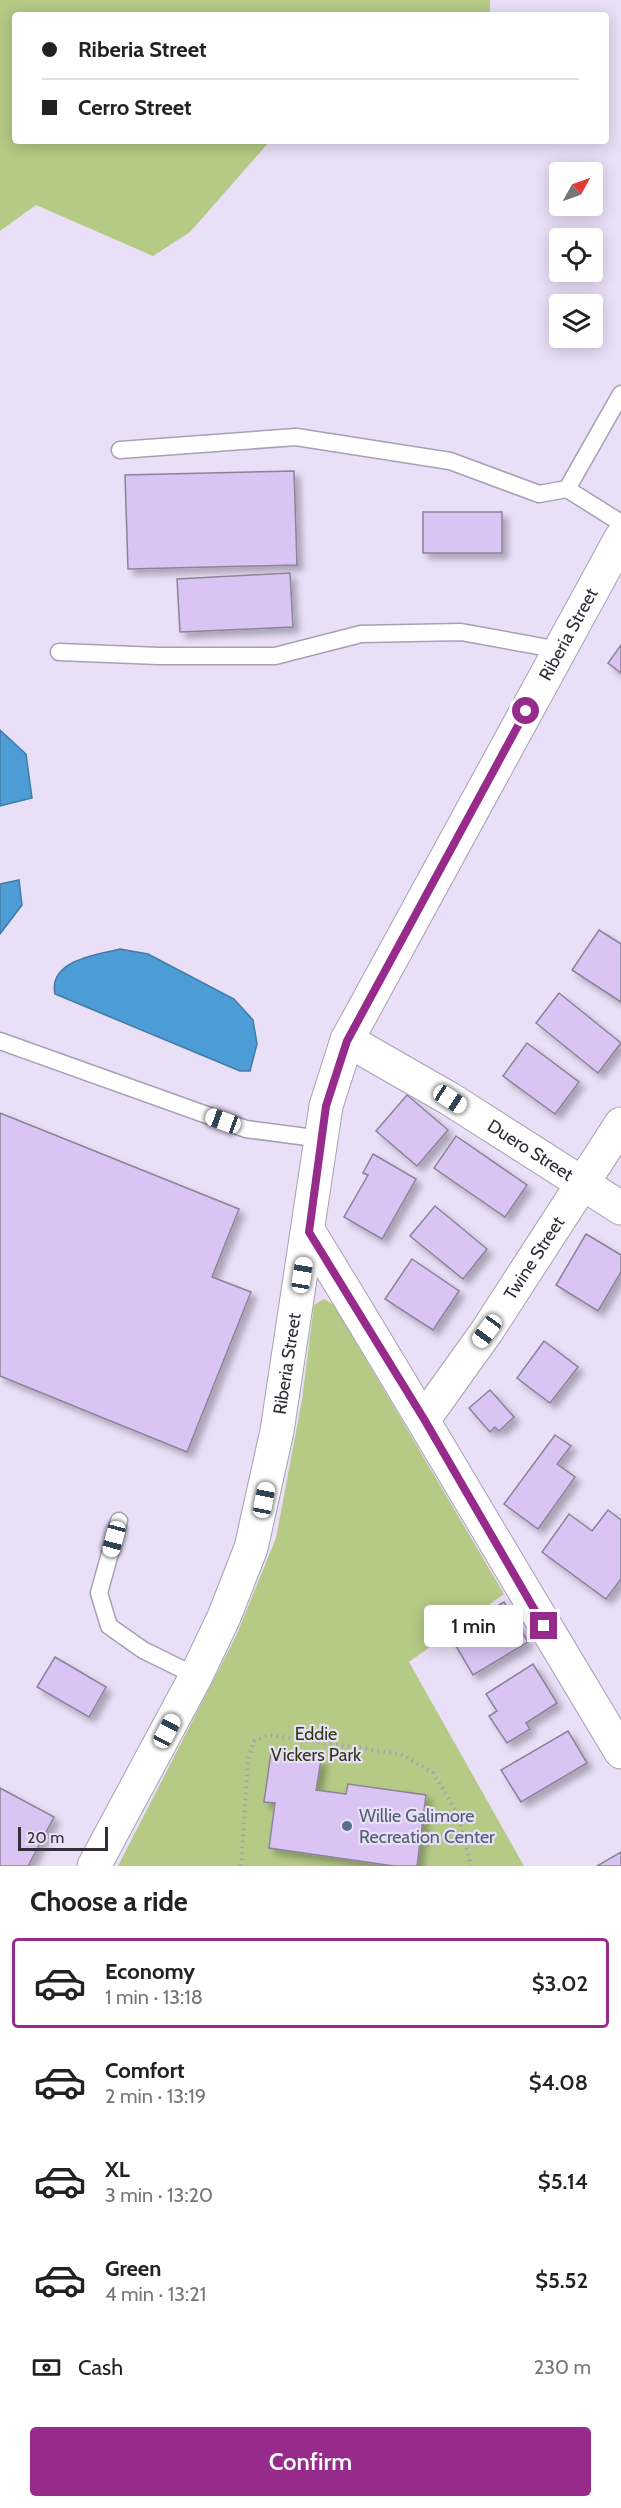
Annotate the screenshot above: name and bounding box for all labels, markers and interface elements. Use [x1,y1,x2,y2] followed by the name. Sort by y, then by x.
[78,36,207,63] text: Riberia Street
[78,94,192,121] text: Cerro Street
[549,162,603,216] north arrow
[549,162,603,348] map controls
[549,228,603,282] button: locate
[549,294,603,348] button: layers
[534,584,603,685] street label: Riberia Street
[512,697,539,724] route start
[430,1082,470,1116] car
[203,1106,243,1136] car
[483,1115,577,1186] street label: Duero Street
[499,1212,569,1304] street label: Twine Street
[290,1256,314,1294] car
[269,1311,306,1416] street label: Riberia Street
[469,1311,505,1351] car
[252,1481,276,1519] car
[101,1519,127,1559] car
[424,1605,523,1647] callout: 1 min
[530,1612,557,1639] route end
[451,1614,496,1638] text: 1 min
[151,1711,183,1751] car
[271,1723,362,1766] park label: Eddie Vickers Park
[359,1805,495,1848] place label: Willie Galimore Recreation Center
[340,1819,354,1833] marker: Willie Galimore Recreation Center
[18,1824,108,1852] scale bar
[27,1828,64,1847] text: 20 m
[30,1885,188,1918] text: Choose a ride
[33,1956,87,2010] icon: car
[105,1958,195,1985] text: Economy
[532,1970,588,1997] text: $3.02
[105,1985,203,2009] text: 1 min · 13:18
[33,2055,87,2109] icon: car
[105,2057,184,2084] text: Comfort
[529,2069,588,2096] text: $4.08
[105,2084,206,2108] text: 2 min · 13:19
[33,2154,87,2208] icon: car
[105,2156,130,2183] text: XL
[538,2168,588,2195] text: $5.14
[105,2183,213,2207] text: 3 min · 13:20
[33,2253,87,2307] icon: car
[105,2255,161,2282] text: Green
[535,2267,588,2294] text: $5.52
[105,2282,206,2306] text: 4 min · 13:21
[30,2351,63,2384] icon: cash
[78,2354,123,2381] text: Cash
[534,2355,591,2379] text: 230 m
[30,2427,591,2496] button: Confirm

